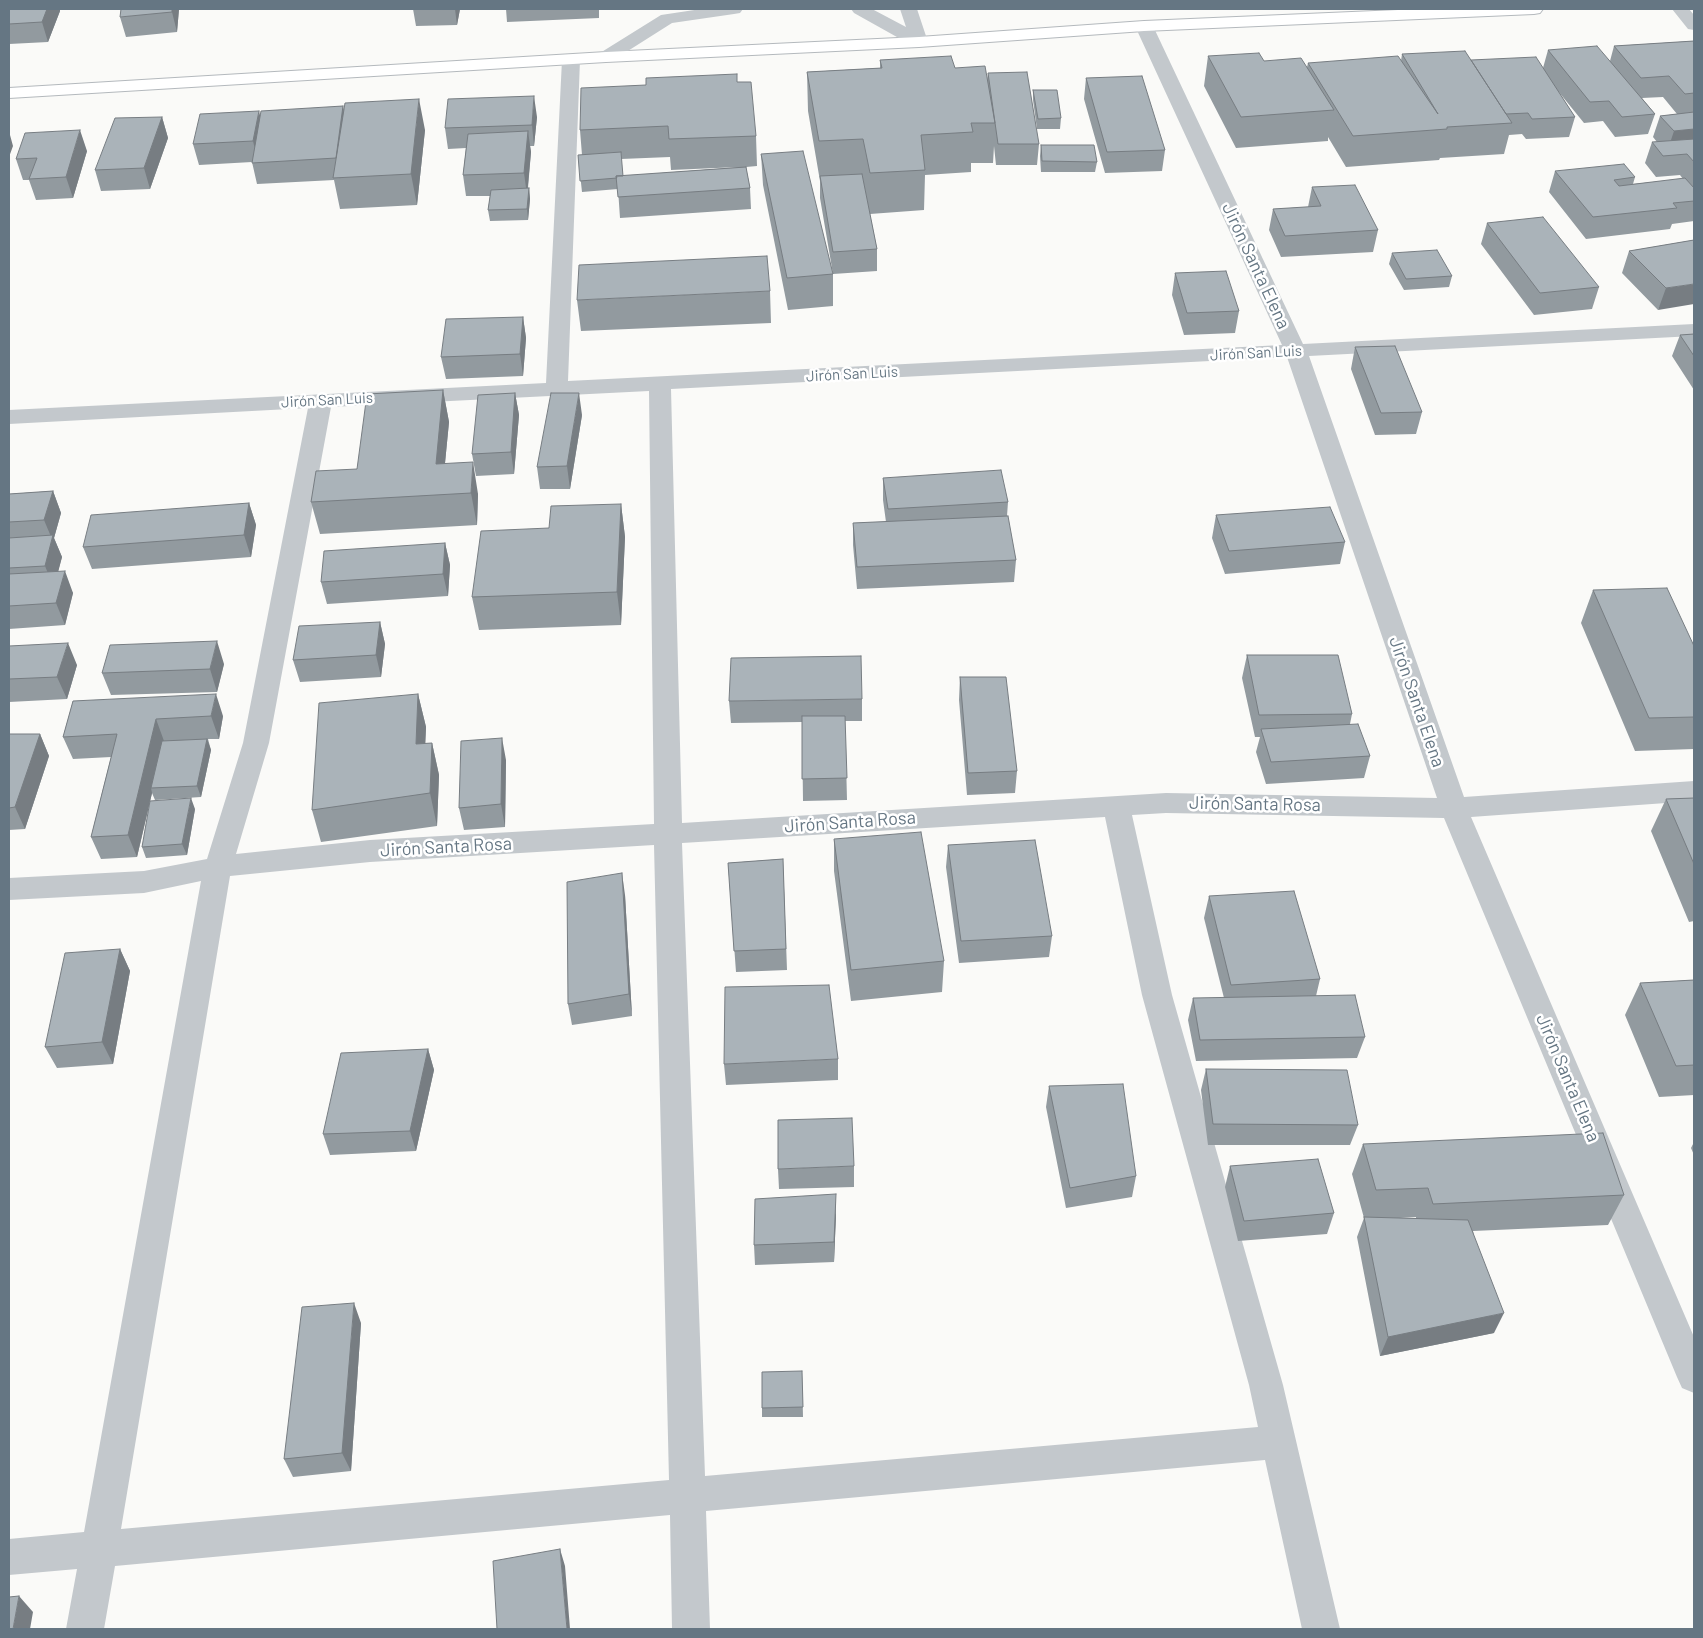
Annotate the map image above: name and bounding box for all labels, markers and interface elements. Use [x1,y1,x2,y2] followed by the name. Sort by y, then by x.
[1217,200,1295,332] street label: Jirón Santa Elena
[1210,342,1302,364] street label: Jirón San Luis
[806,363,898,385] street label: Jirón San Luis
[281,389,373,411] street label: Jirón San Luis
[1385,634,1449,770] street label: Jirón Santa Elena
[1189,792,1321,816] street label: Jirón Santa Rosa
[784,807,916,837] street label: Jirón Santa Rosa
[380,833,512,861] street label: Jirón Santa Rosa
[1531,1011,1605,1145] street label: Jirón Santa Elena

